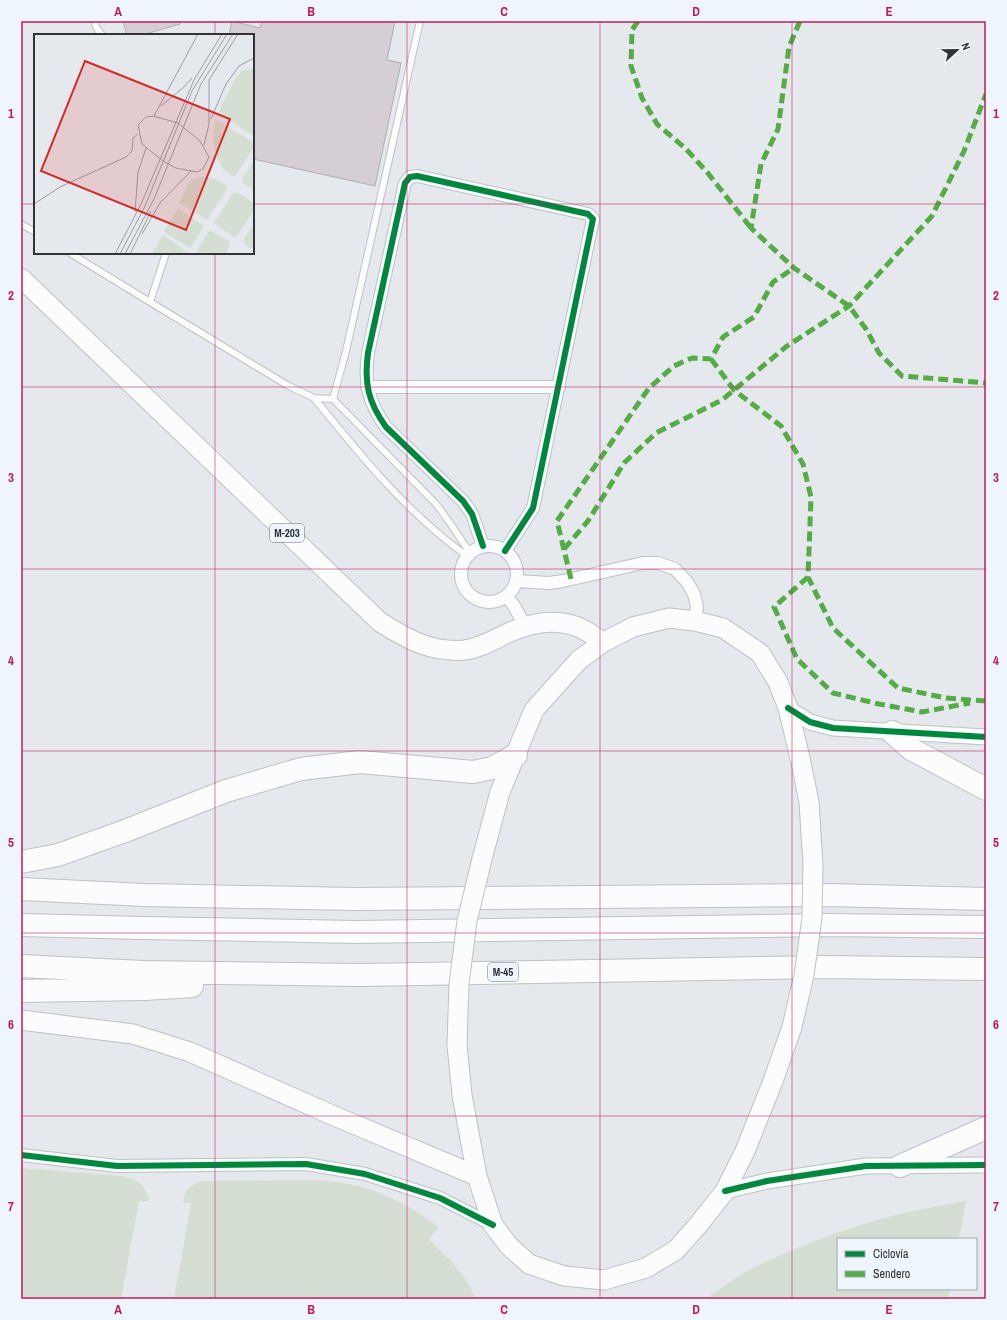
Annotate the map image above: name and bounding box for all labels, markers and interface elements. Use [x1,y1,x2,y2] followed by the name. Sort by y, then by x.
[114,3,122,20] text: A
[307,3,315,20] text: B
[500,3,508,20] text: C
[692,3,700,20] text: D
[885,3,893,20] text: E
[937,30,977,70] north arrow
[34,34,254,254] inset map
[959,41,974,52] text: N
[8,105,14,122] text: 1
[993,105,999,122] text: 1
[8,287,14,304] text: 2
[993,287,999,304] text: 2
[8,469,14,486] text: 3
[993,469,999,486] text: 3
[270,524,304,542] road number: M-203
[8,652,14,669] text: 4
[993,652,999,669] text: 4
[8,834,14,851] text: 5
[993,834,999,851] text: 5
[488,963,518,981] road number: M-45
[8,1016,14,1033] text: 6
[993,1016,999,1033] text: 6
[8,1198,14,1215] text: 7
[993,1198,999,1215] text: 7
[837,1238,977,1290] legend
[873,1246,909,1262] text: Ciclovía
[873,1266,910,1282] text: Sendero
[114,1301,122,1318] text: A
[307,1301,315,1318] text: B
[500,1301,508,1318] text: C
[692,1301,700,1318] text: D
[885,1301,893,1318] text: E

